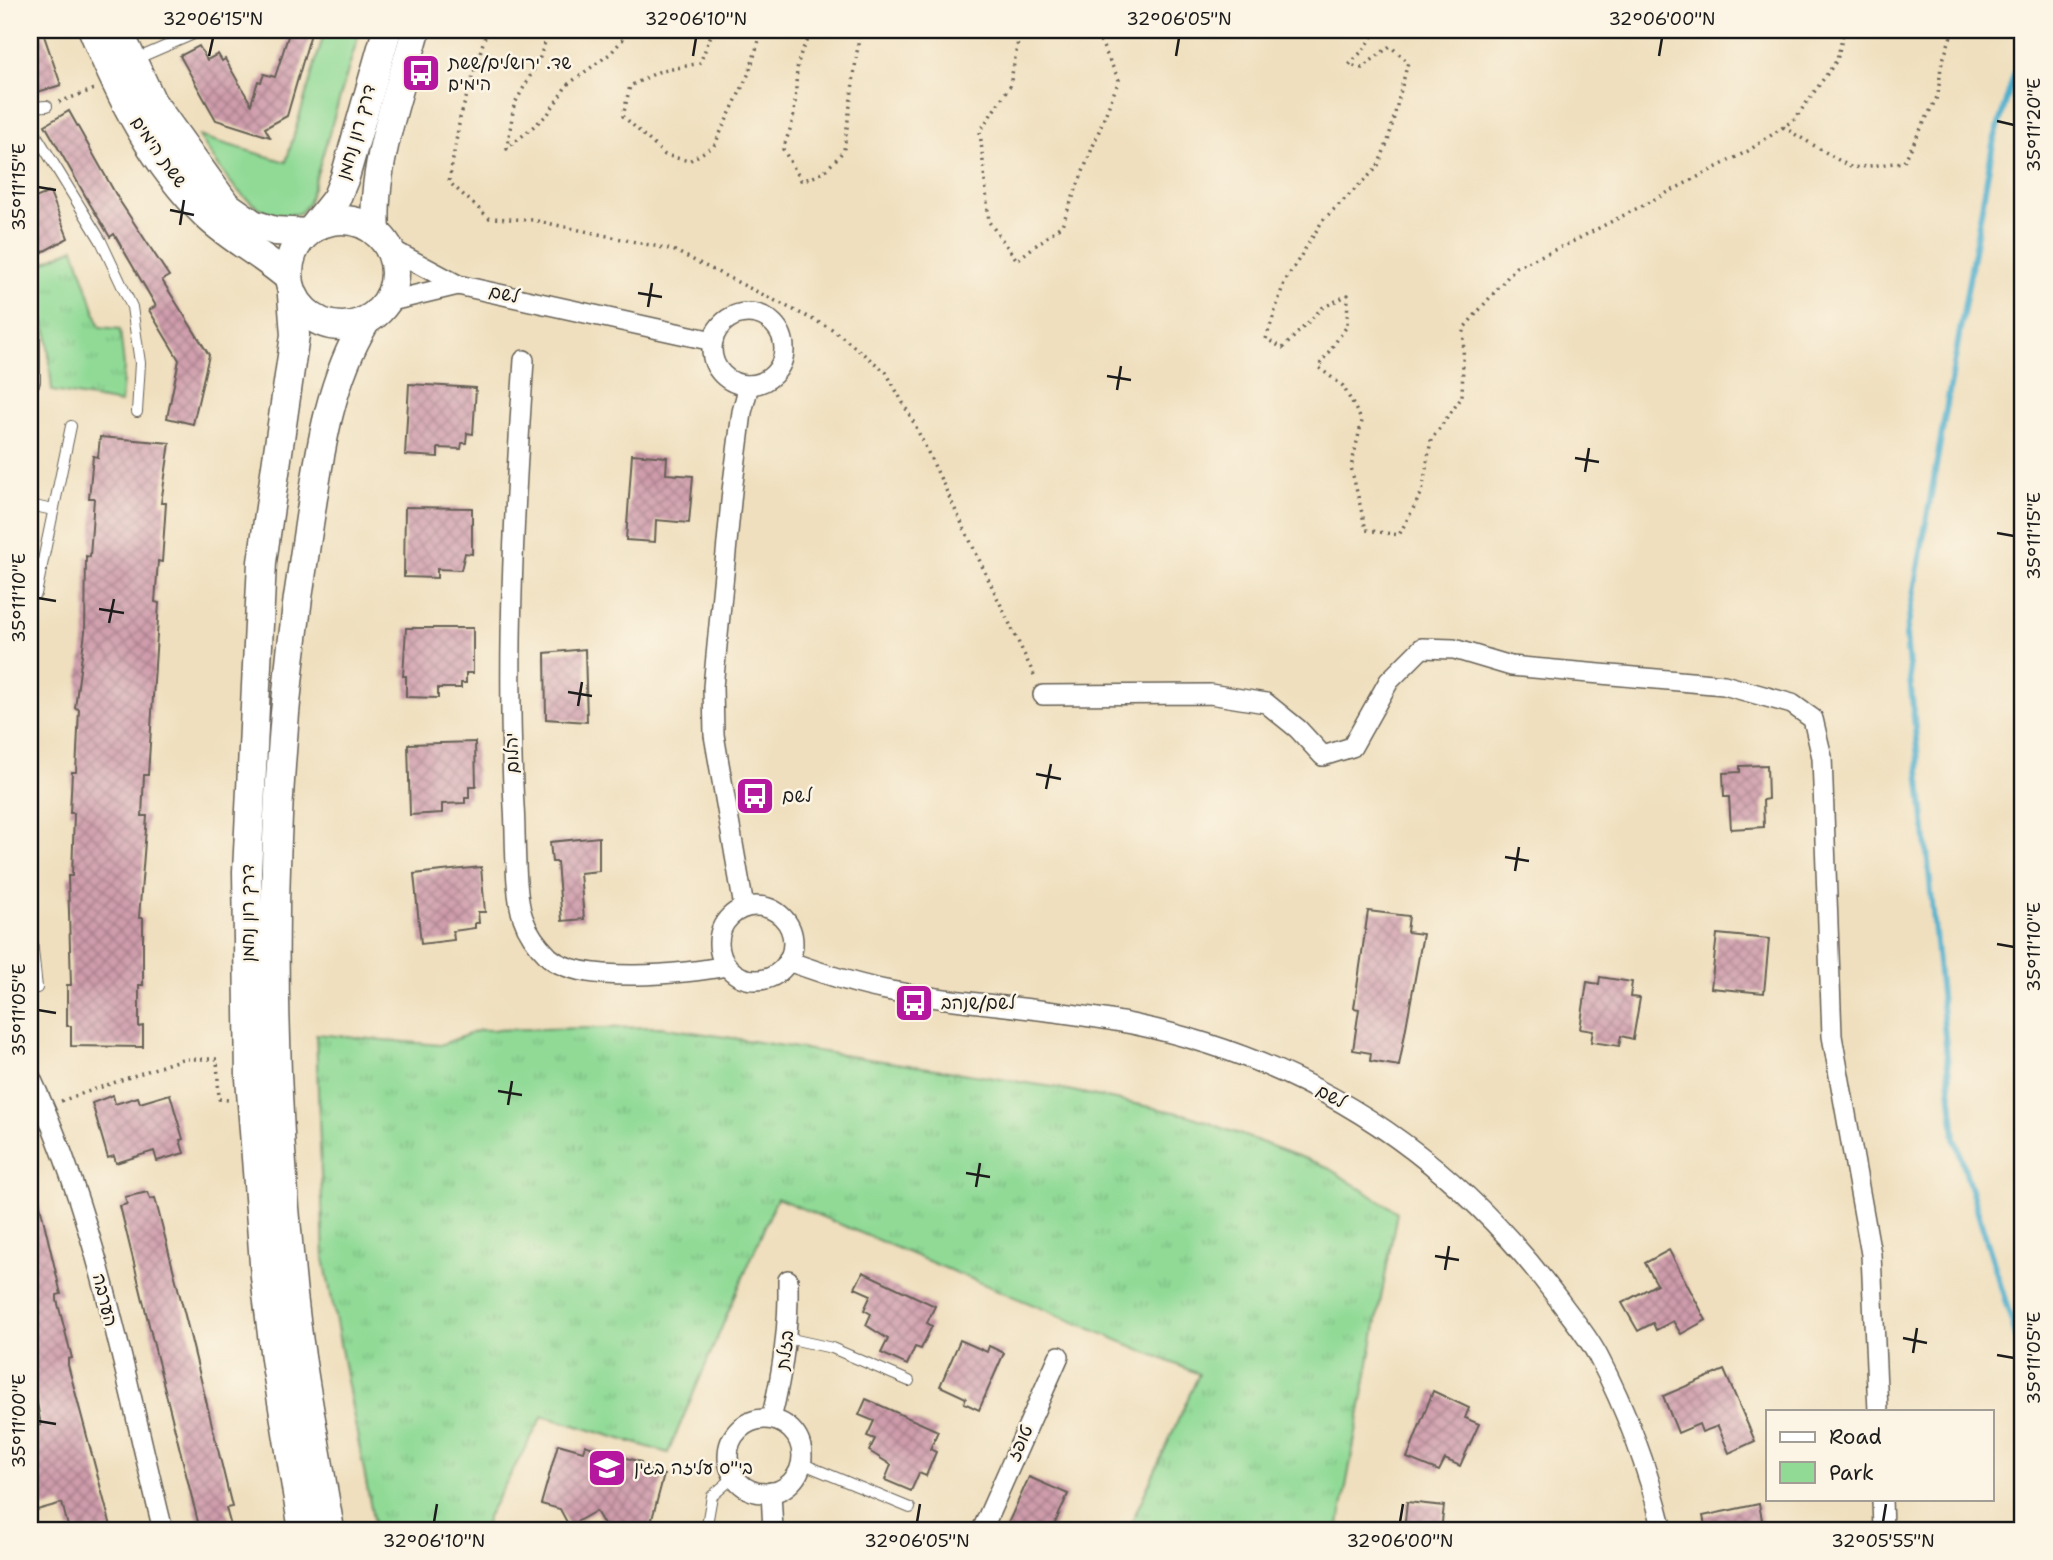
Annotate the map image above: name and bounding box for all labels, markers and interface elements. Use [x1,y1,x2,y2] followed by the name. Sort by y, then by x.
[163,7,263,31] text: 32°06'15"N
[645,7,747,31] text: 32°06'10"N
[1126,7,1232,31] text: 32°06'05"N
[1608,7,1716,31] text: 32°06'00"N
[447,51,572,96] place label: שד. ירושלים/ששת הימים
[400,52,442,94] bus stop icon: שד. ירושלים/ששת הימים
[2022,78,2046,172] text: 35°11'20"E
[331,82,381,182] street label: דרך רון נחמן
[126,111,192,193] street label: ששת הימים
[7,143,31,231] text: 35°11'15"E
[487,279,522,309] street label: לשם
[2022,492,2046,580] text: 35°11'15"E
[7,553,31,643] text: 35°11'10"E
[499,732,525,774] street label: יהלום
[734,775,776,817] bus stop icon: לשם
[782,784,813,808] place label: לשם
[236,864,260,962] street label: דרך רון נחמן
[2022,902,2046,992] text: 35°11'10"E
[7,964,31,1056] text: 35°11'05"E
[893,982,935,1024] bus stop icon: לשם/שנהב
[941,991,1016,1015] place label: לשם/שנהב
[1312,1078,1351,1114] street label: לשם
[87,1271,123,1329] street label: הערבה
[2022,1312,2046,1404] text: 35°11'05"E
[771,1329,799,1372] street label: בזלת
[7,1374,31,1468] text: 35°11'00"E
[1766,1410,1994,1500] legend
[1001,1421,1039,1465] street label: טופז
[1829,1423,1882,1451] text: Road
[586,1447,628,1489] school or university icon: בי"ס עליזה בגין
[634,1456,753,1480] place label: בי"ס עליזה בגין
[1829,1459,1874,1487] text: Park
[383,1529,485,1553] text: 32°06'10"N
[864,1529,970,1553] text: 32°06'05"N
[1346,1529,1454,1553] text: 32°06'00"N
[1831,1529,1935,1553] text: 32°05'55"N

